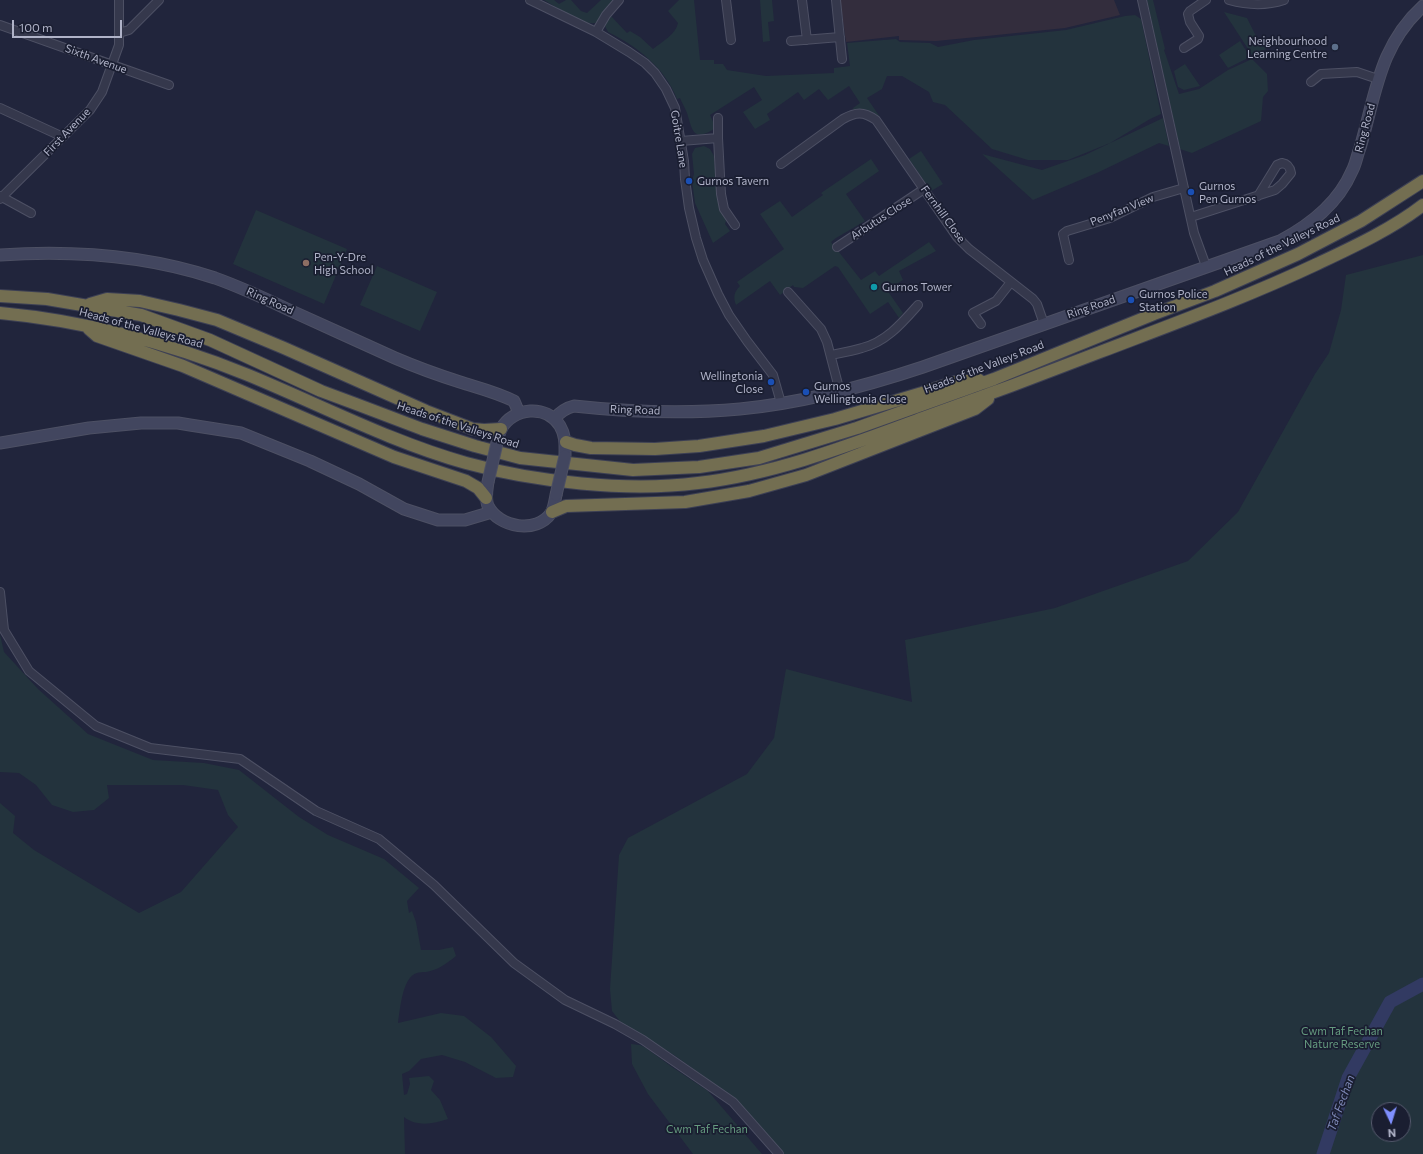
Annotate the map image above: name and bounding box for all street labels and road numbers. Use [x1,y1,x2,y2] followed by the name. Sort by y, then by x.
[63,42,129,76] street label: Sixth Avenue
[1352,102,1378,154] street label: Ring Road
[41,105,93,159] street label: First Avenue
[668,109,690,169] street label: Goitre Lane
[918,183,968,245] street label: Fernhill Close
[1088,191,1156,229] street label: Penyfan View
[848,193,914,243] street label: Arbutus Close
[1222,211,1342,279] street label: Heads of the Valleys Road
[244,285,296,317] street label: Ring Road
[1065,293,1117,321] street label: Ring Road
[78,305,204,351] street label: Heads of the Valleys Road
[922,338,1046,396] street label: Heads of the Valleys Road
[395,399,521,451] street label: Heads of the Valleys Road
[610,403,660,417] street label: Ring Road

